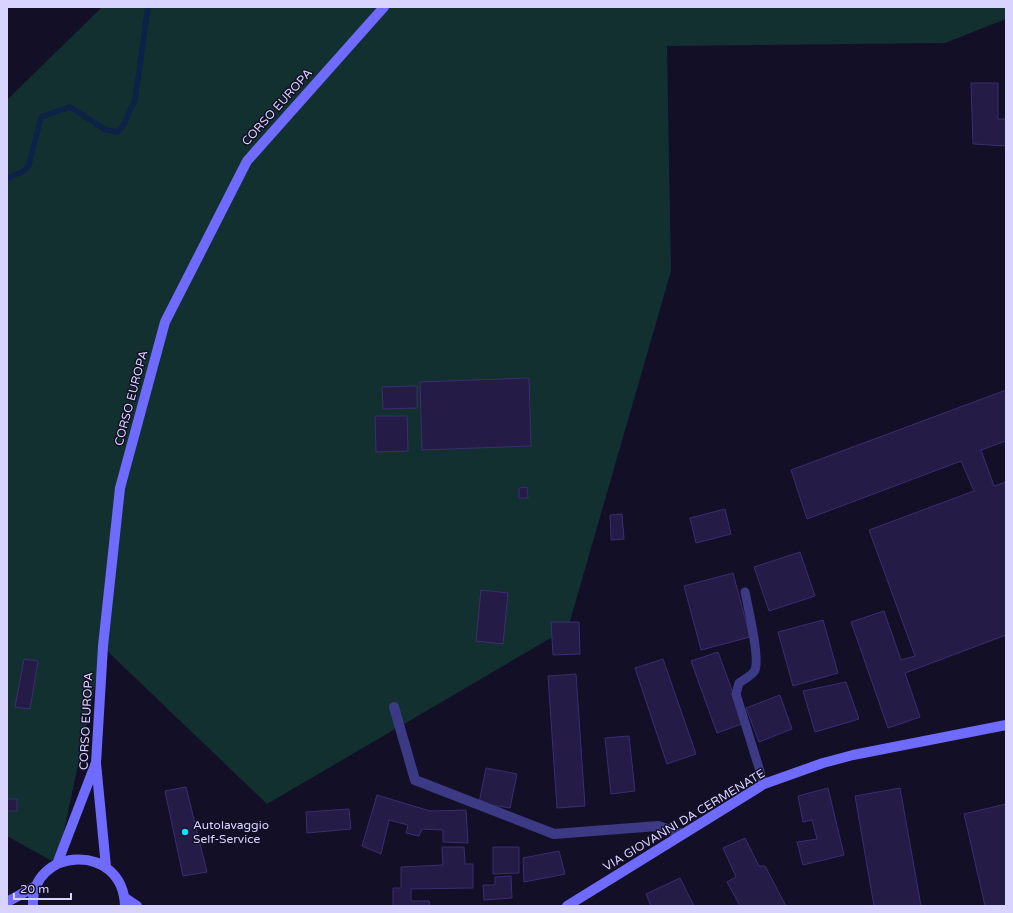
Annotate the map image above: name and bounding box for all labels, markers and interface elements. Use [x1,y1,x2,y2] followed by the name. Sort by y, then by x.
[239,66,315,148] street label: CORSO EUROPA
[112,349,150,447] street label: CORSO EUROPA
[76,672,96,770] street label: CORSO EUROPA
[601,766,768,874] street label: VIA GIOVANNI DA CERMENATE
[193,818,269,846] place label: Autolavaggio Self-Service
[180,827,190,837] marker: Autolavaggio Self-Service
[14,875,71,901] scale bar
[20,882,49,896] text: 20 m

